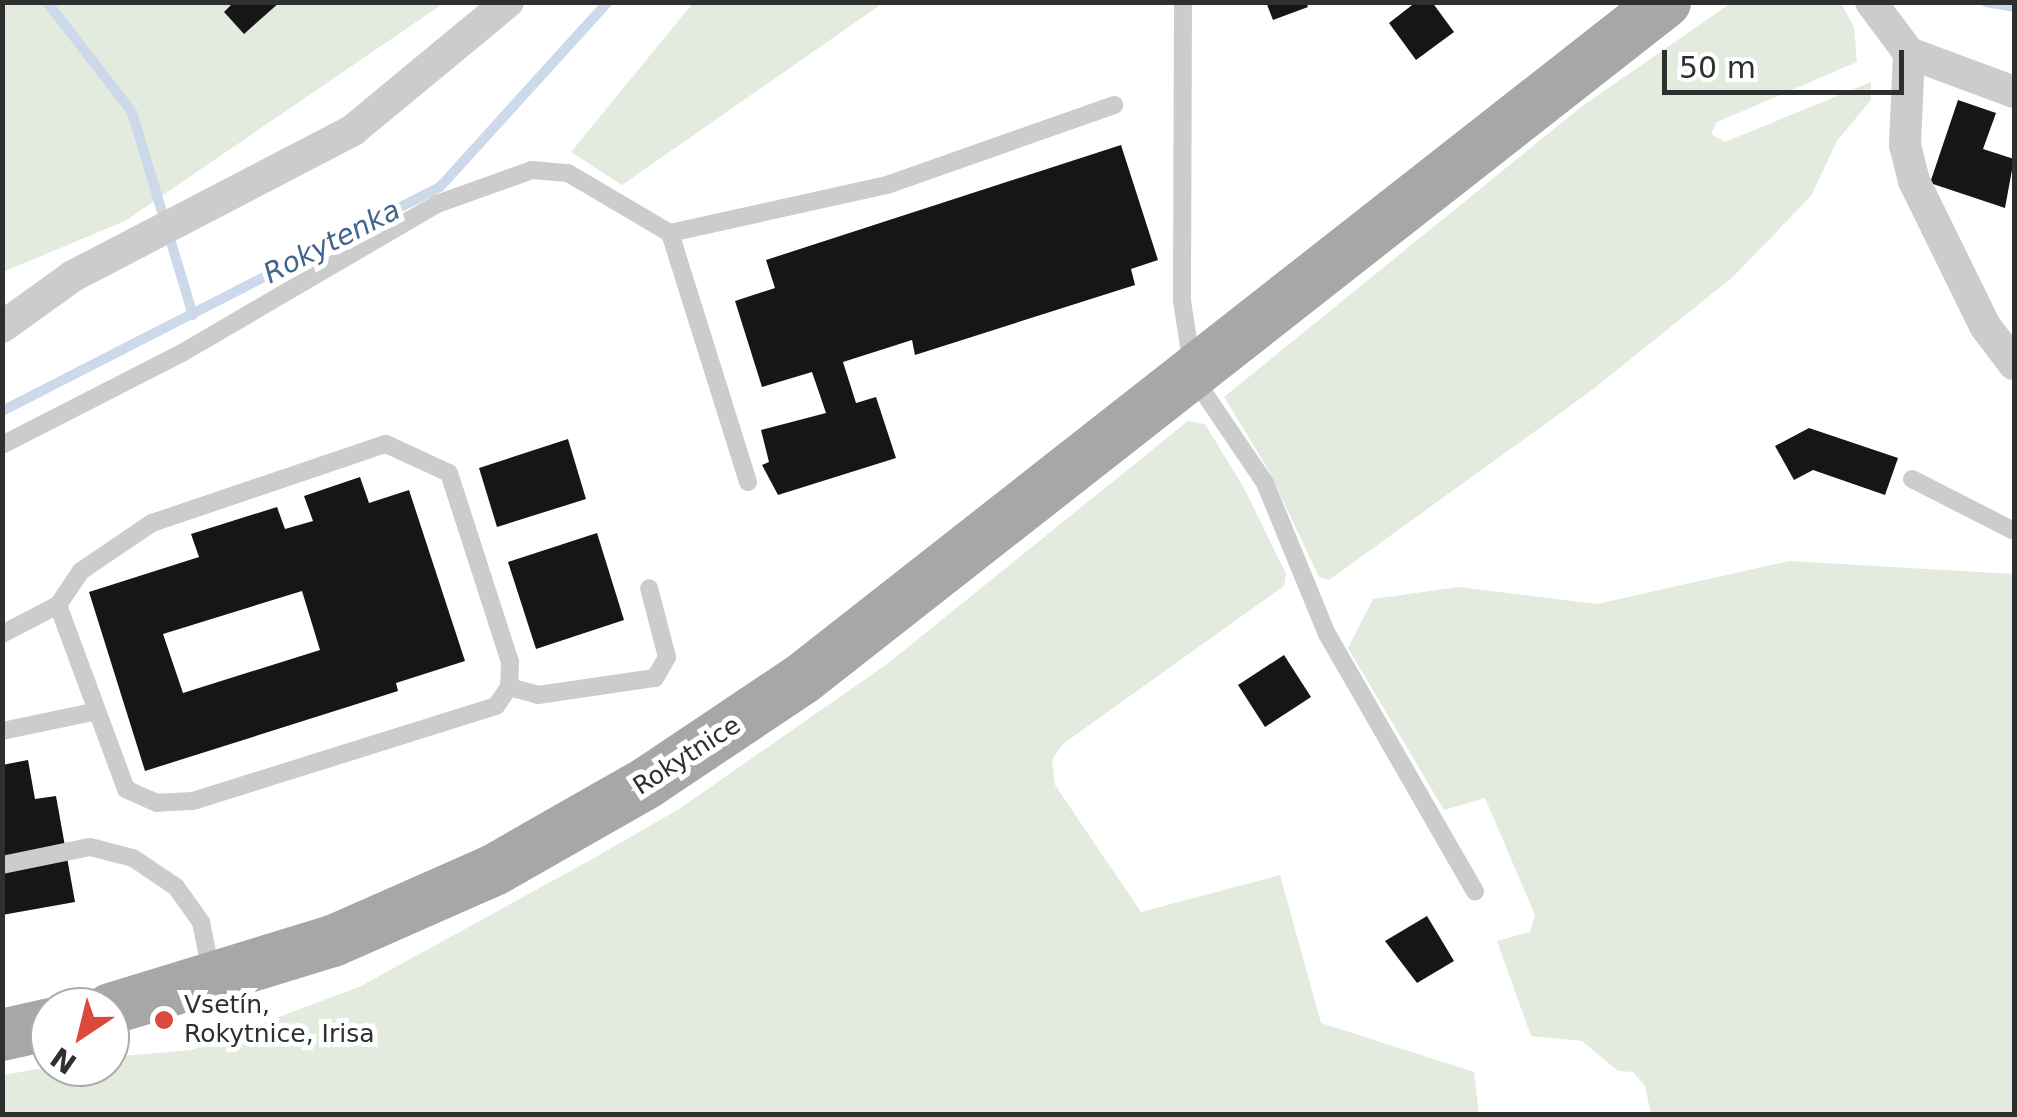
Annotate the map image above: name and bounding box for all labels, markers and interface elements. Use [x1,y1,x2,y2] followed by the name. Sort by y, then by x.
[1667,30,1910,92] scale bar
[1679,50,1756,85] text: 50 m
[258,193,406,291] water label: Rokytenka
[628,710,746,802] street label: Rokytnice
[30,987,130,1087] north arrow
[184,991,374,1050] place label: Vsetín, Rokytnice, Irisa
[153,1009,175,1031] marker: Vsetín, Rokytnice, Irisa
[45,1040,83,1081] text: N

